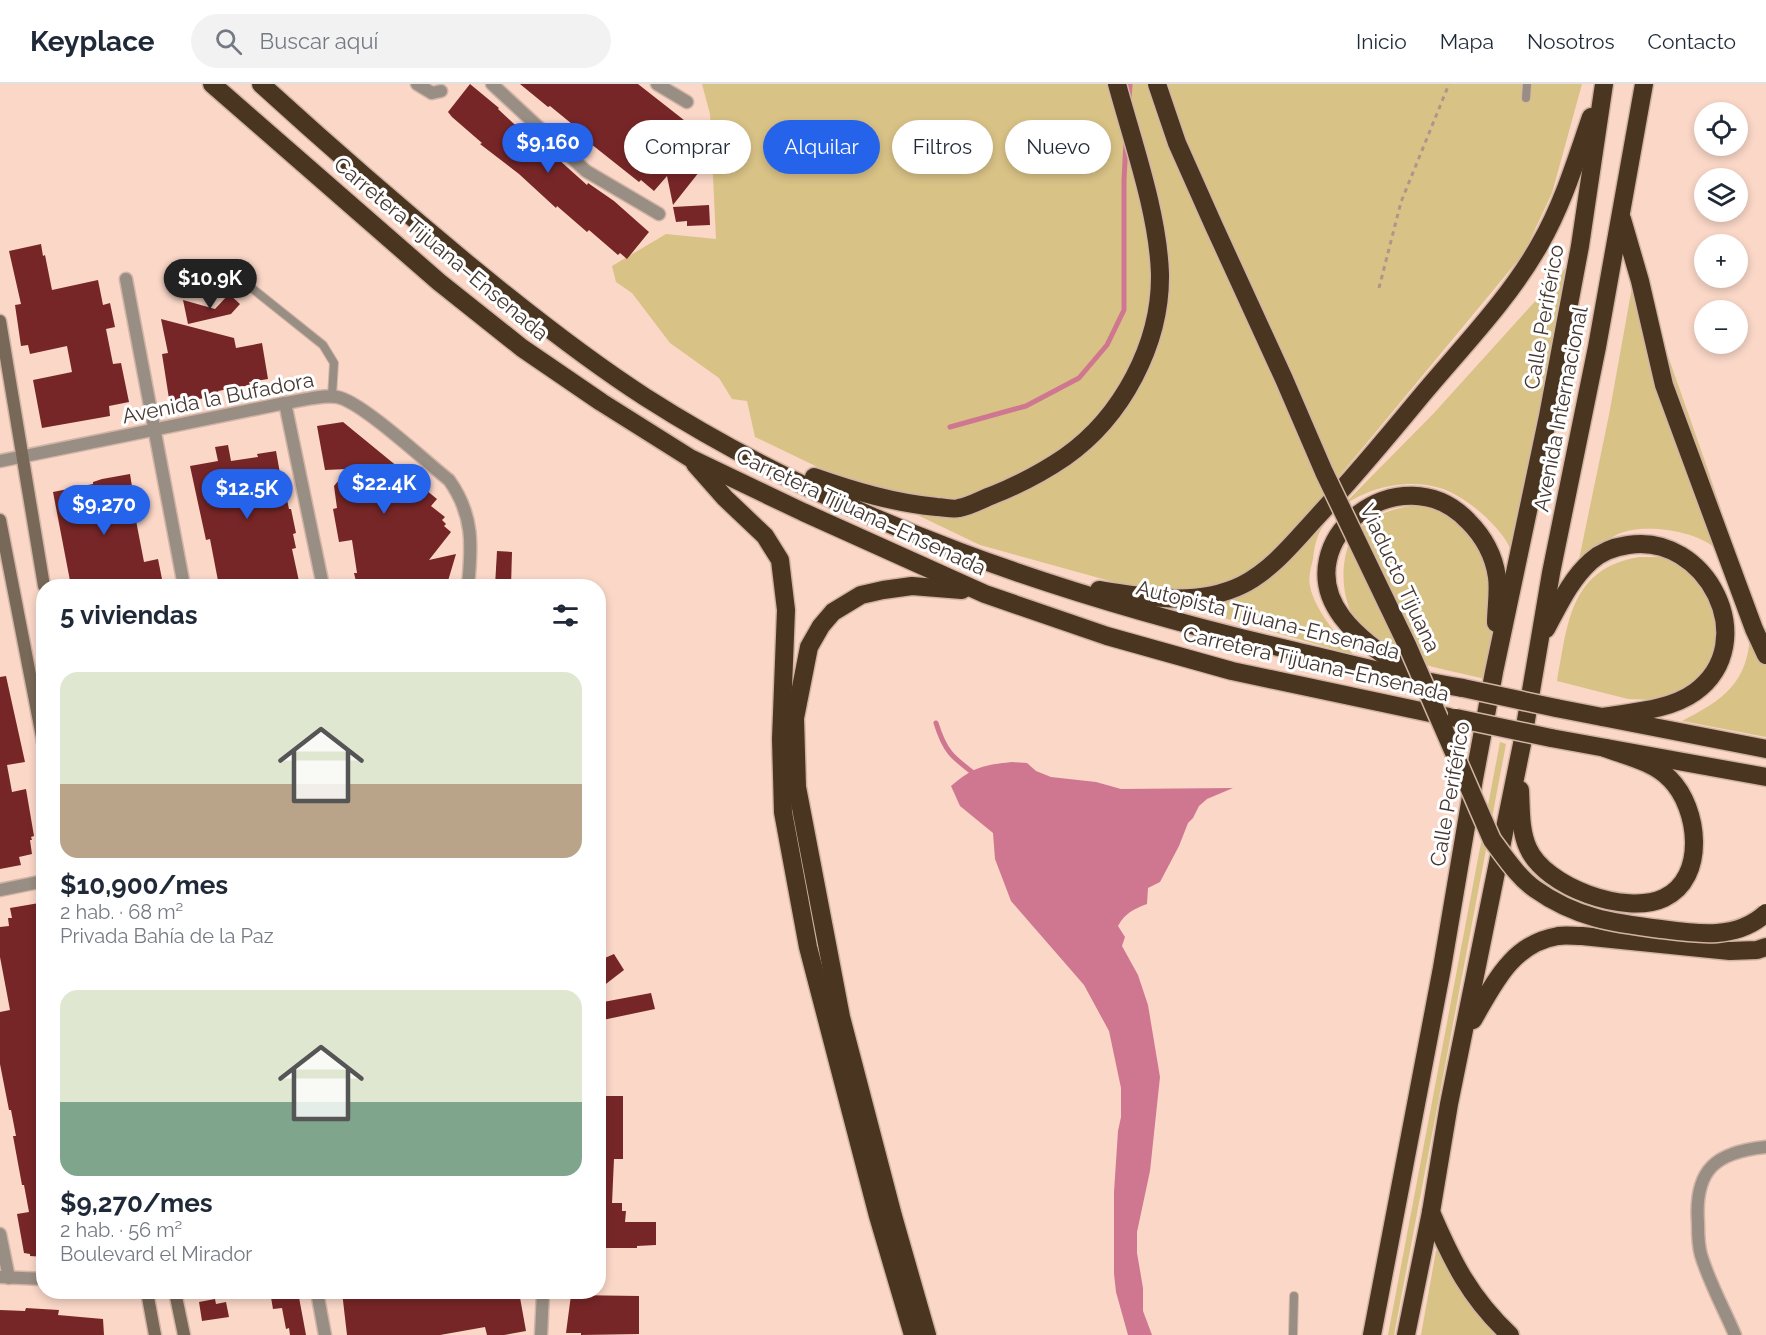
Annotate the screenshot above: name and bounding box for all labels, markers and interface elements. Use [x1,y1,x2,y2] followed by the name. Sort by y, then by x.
[191,14,611,68] search box
[30,25,155,58] text: Keyplace
[212,25,245,58] icon: search
[260,28,378,54] text: Buscar aquí
[1356,29,1407,54] text: Inicio
[1440,29,1494,54] text: Mapa
[1527,29,1615,54] text: Nosotros
[1648,29,1736,54] text: Contacto
[1694,102,1748,354] map controls
[1694,102,1748,156] button: locate
[624,120,751,174] chip: Comprar
[763,120,880,174] chip: Alquilar
[892,120,993,174] chip: Filtros
[1005,120,1111,174] chip: Nuevo
[499,123,597,174] pin: $9,160
[516,130,580,154] text: $9,160
[329,151,554,346] street label: Carretera Tijuana–Ensenada
[1694,168,1748,222] button: layers
[1694,234,1748,288] button: +
[1518,242,1569,391] street label: Calle Periférico
[161,259,259,310] pin: $10.9K
[178,266,242,290] text: $10.9K
[1694,300,1748,354] button: −
[1528,304,1593,514] street label: Avenida Internacional
[120,367,316,428] street label: Avenida la Bufadora
[732,443,990,580] street label: Carretera Tijuana–Ensenada
[335,464,433,515] pin: $22.4K
[198,469,296,520] pin: $12.5K
[352,471,416,495] text: $22.4K
[216,476,278,500] text: $12.5K
[55,485,153,536] pin: $9,270
[72,492,136,516] text: $9,270
[1355,499,1446,656] street label: Viaducto Tijuana
[1134,575,1403,664] street label: Autopista Tijuana-Ensenada
[549,599,582,632] icon: filters
[60,600,198,630] text: 5 viviendas
[1181,621,1452,706] street label: Carretera Tijuana–Ensenada
[267,711,375,819] icon: home
[1424,719,1475,868] street label: Calle Periférico
[60,870,228,900] text: $10,900/mes
[60,900,183,924] text: 2 hab. · 68 m²
[60,924,274,948] text: Privada Bahía de la Paz
[267,1029,375,1137] icon: home
[60,1188,213,1218] text: $9,270/mes
[60,1218,182,1242] text: 2 hab. · 56 m²
[60,1242,252,1266] text: Boulevard el Mirador

